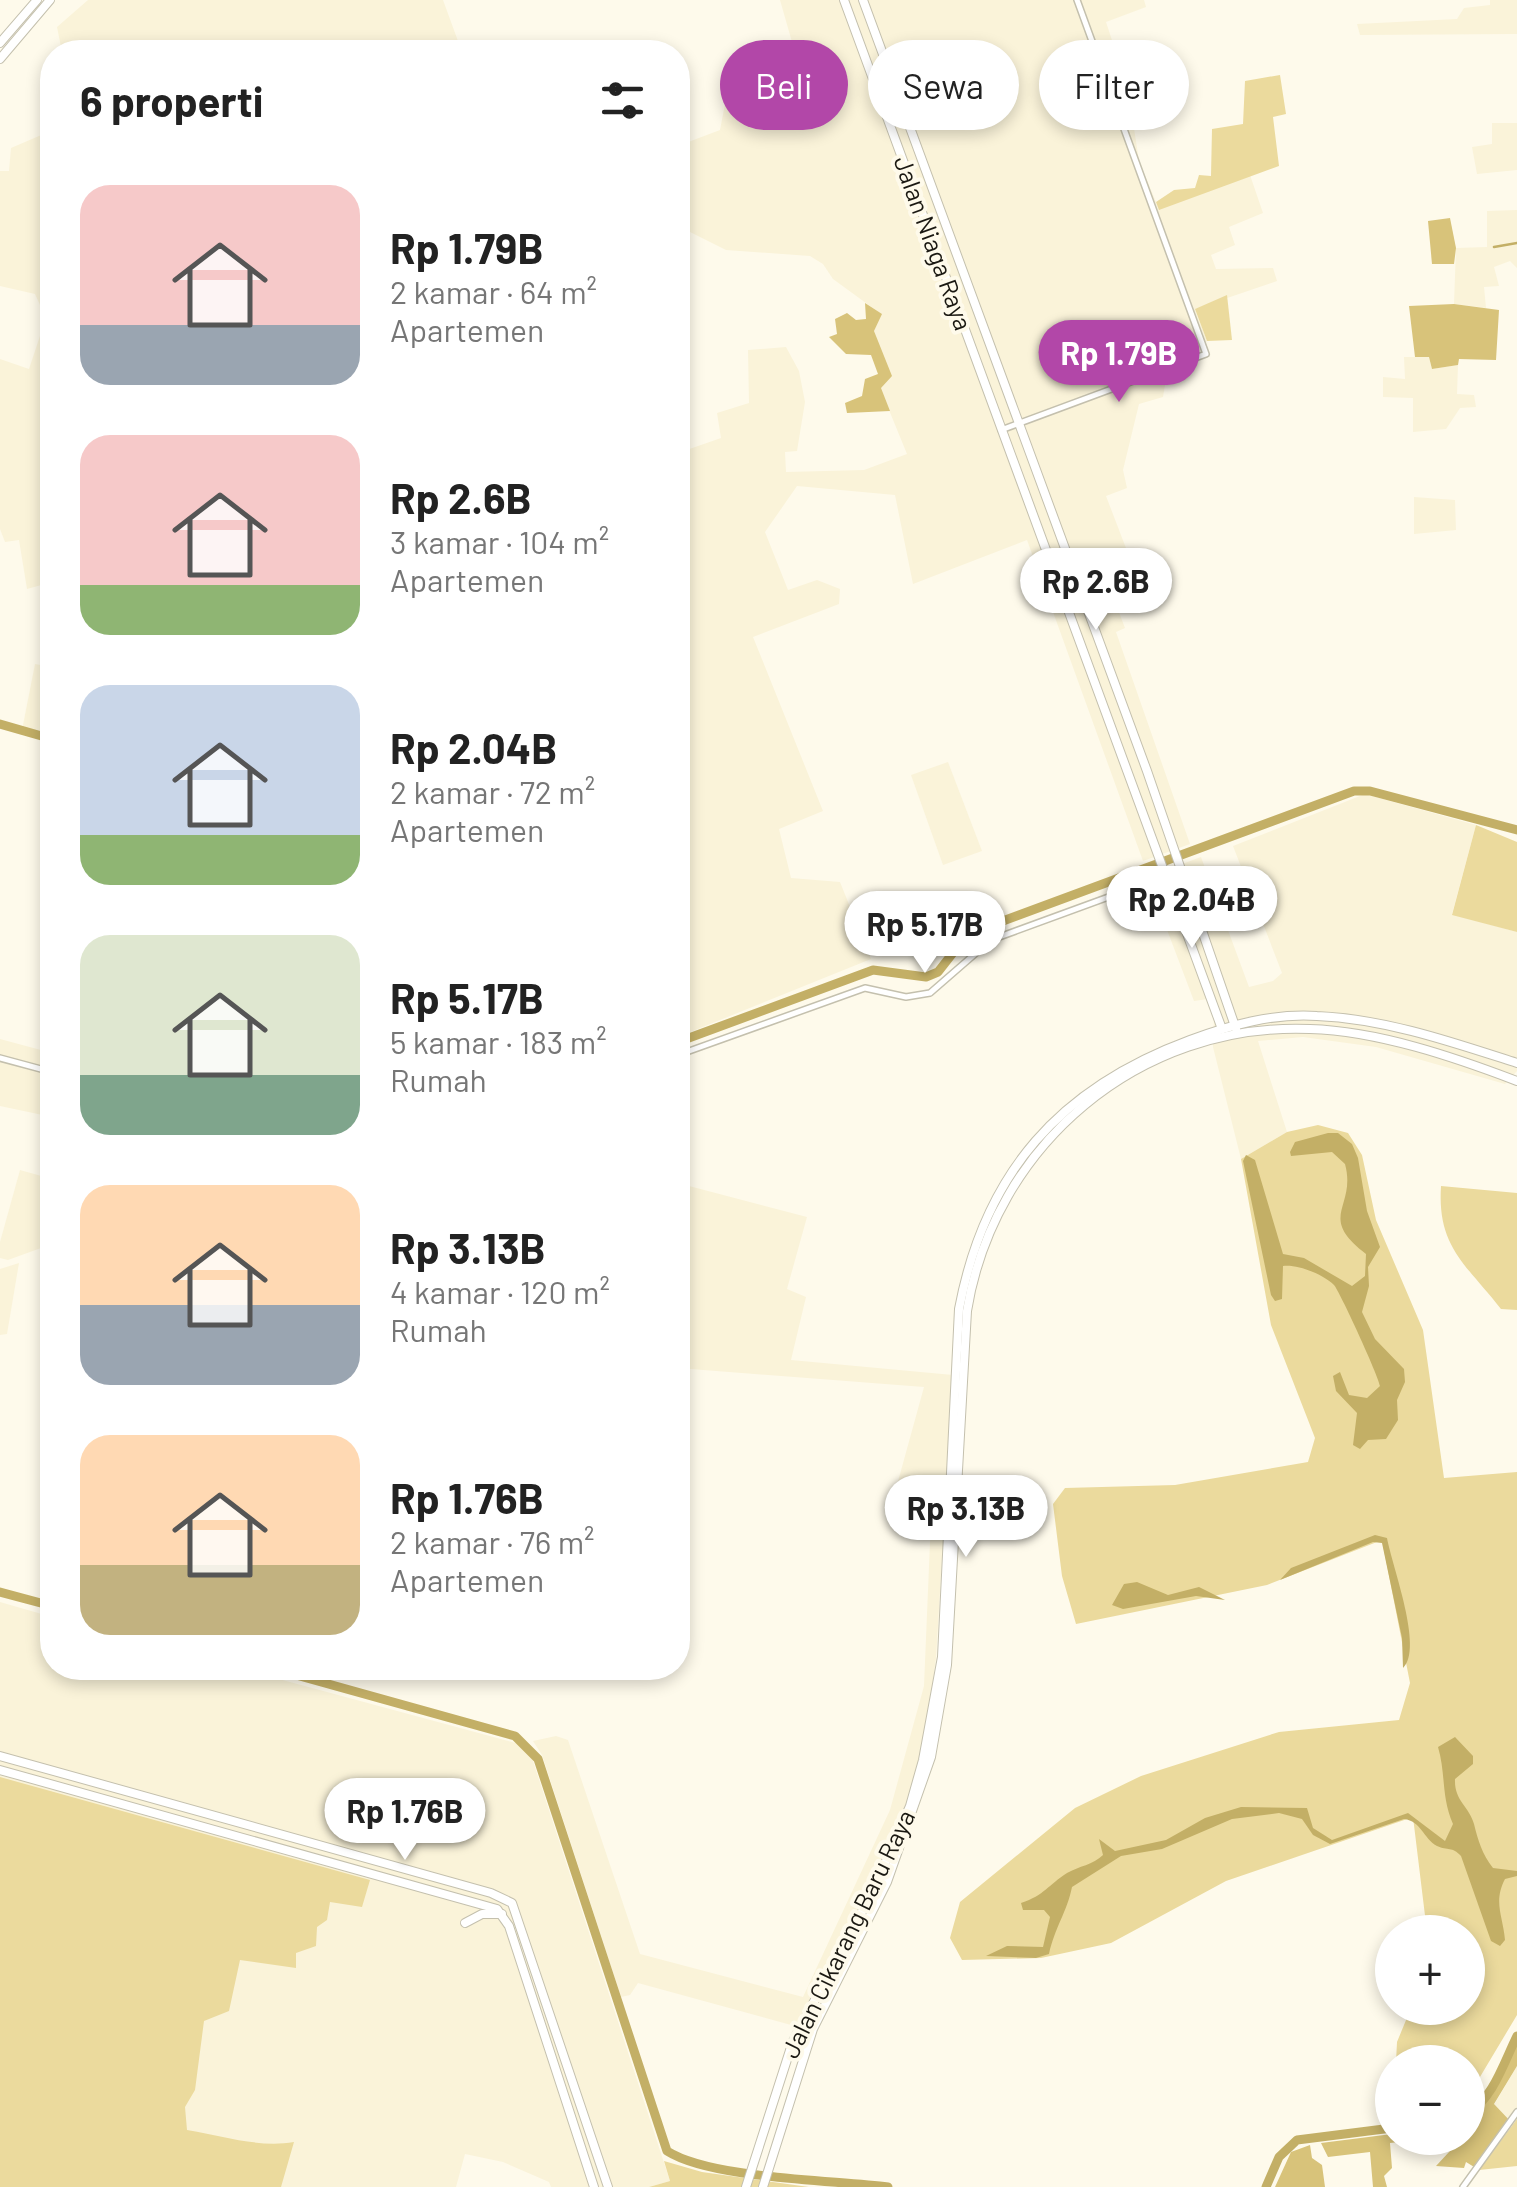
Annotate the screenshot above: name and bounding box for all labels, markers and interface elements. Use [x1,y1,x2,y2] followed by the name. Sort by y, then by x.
[720,40,848,130] chip: Beli
[868,40,1019,130] chip: Sewa
[1039,40,1189,130] chip: Filter
[595,73,650,128] icon: filters
[80,75,263,125] text: 6 properti
[888,151,979,334] street label: Jalan Niaga Raya
[390,222,543,272] text: Rp 1.79B
[160,225,280,345] icon: home
[390,272,597,310] text: 2 kamar · 64 m²
[390,310,544,348] text: Apartemen
[1016,320,1222,405] pin: Rp 1.79B
[1061,333,1177,371] text: Rp 1.79B
[390,472,532,522] text: Rp 2.6B
[160,475,280,595] icon: home
[390,522,609,560] text: 3 kamar · 104 m²
[1004,548,1188,633] pin: Rp 2.6B
[390,560,544,598] text: Apartemen
[1042,561,1150,599] text: Rp 2.6B
[390,722,557,772] text: Rp 2.04B
[160,725,280,845] icon: home
[390,772,595,810] text: 2 kamar · 72 m²
[390,810,544,848] text: Apartemen
[1089,866,1295,951] pin: Rp 2.04B
[1128,879,1256,917] text: Rp 2.04B
[822,891,1028,976] pin: Rp 5.17B
[866,904,984,942] text: Rp 5.17B
[390,972,544,1022] text: Rp 5.17B
[160,975,280,1095] icon: home
[390,1022,607,1060] text: 5 kamar · 183 m²
[390,1060,487,1098] text: Rumah
[390,1222,546,1272] text: Rp 3.13B
[160,1225,280,1345] icon: home
[390,1272,610,1310] text: 4 kamar · 120 m²
[390,1310,487,1348] text: Rumah
[390,1472,544,1522] text: Rp 1.76B
[160,1475,280,1595] icon: home
[863,1475,1069,1560] pin: Rp 3.13B
[907,1488,1025,1526] text: Rp 3.13B
[390,1522,595,1560] text: 2 kamar · 76 m²
[390,1560,544,1598] text: Apartemen
[302,1778,508,1863] pin: Rp 1.76B
[346,1791,464,1829] text: Rp 1.76B
[774,1805,920,2062] street label: Jalan Cikarang Baru Raya
[1375,1915,1485,2155] map controls
[1375,1915,1485,2025] button: +
[1375,2045,1485,2155] button: −

